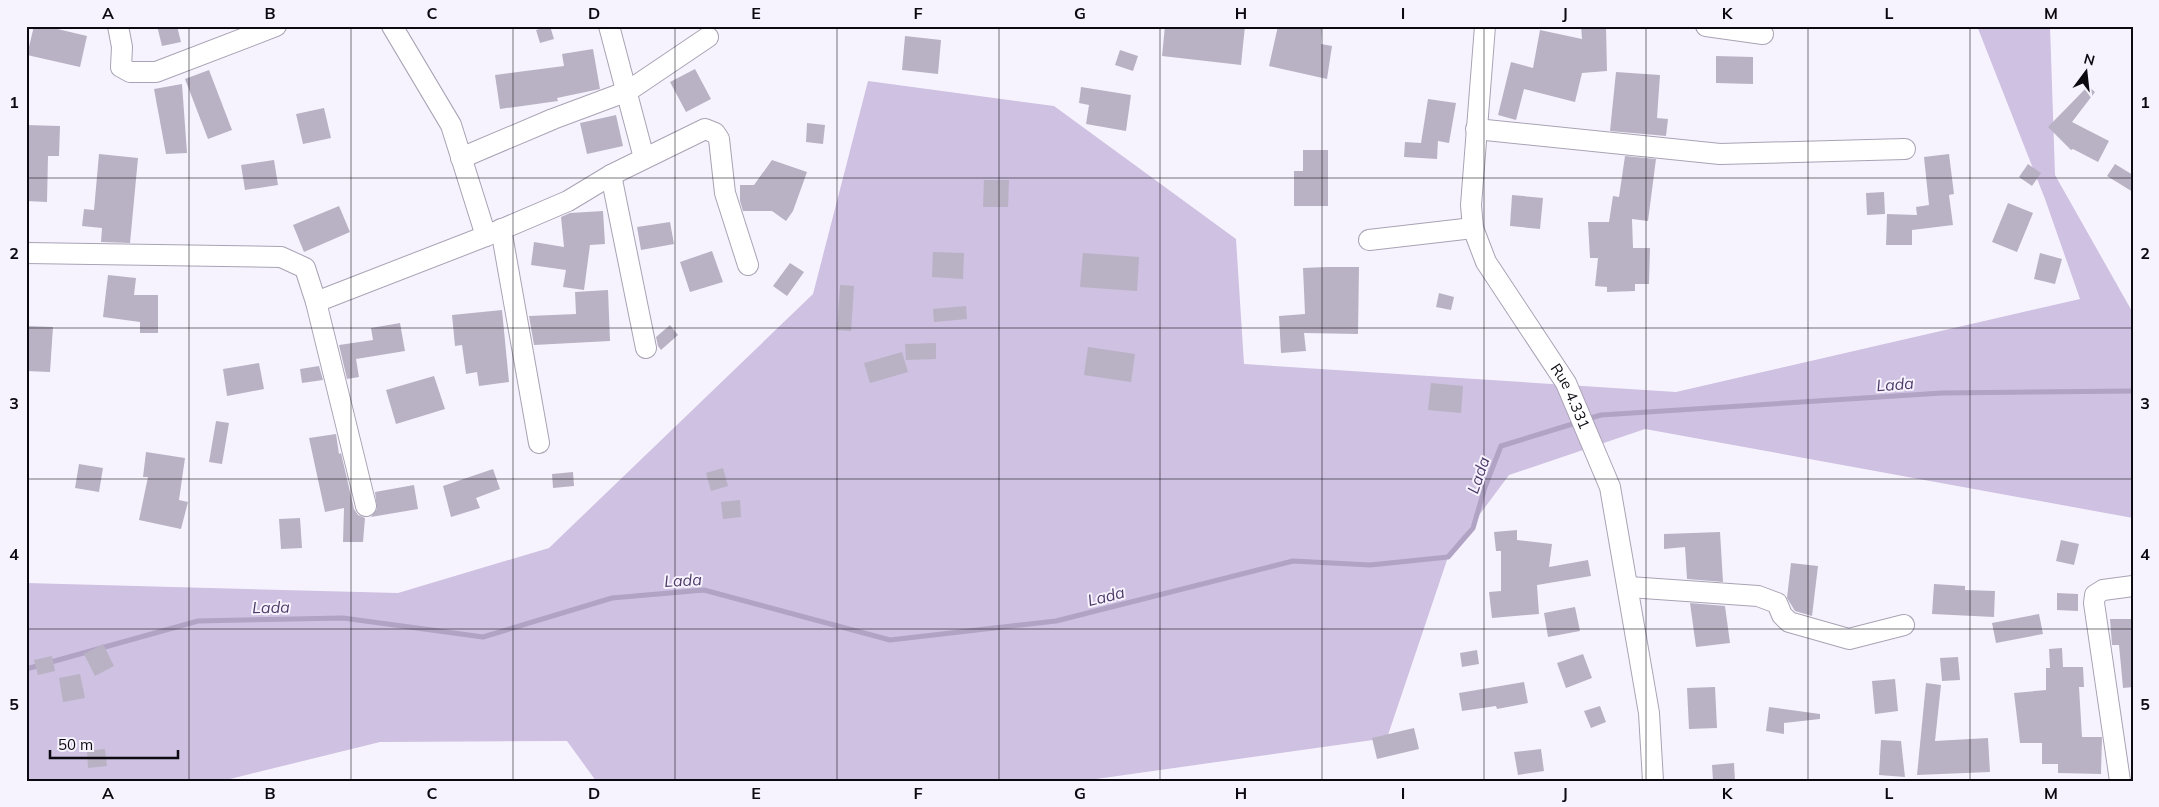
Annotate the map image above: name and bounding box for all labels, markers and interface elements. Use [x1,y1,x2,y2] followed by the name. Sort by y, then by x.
[102,3,114,23] text: A
[264,3,276,23] text: B
[427,3,438,23] text: C
[588,3,600,23] text: D
[751,3,761,23] text: E
[913,3,923,23] text: F
[1074,3,1086,23] text: G
[1235,3,1247,23] text: H
[1401,3,1405,23] text: I
[1562,3,1568,23] text: J
[1722,3,1734,23] text: K
[1885,3,1894,23] text: L
[2044,3,2058,23] text: M
[2062,48,2112,98] north arrow
[2082,49,2097,70] text: N
[9,92,19,112] text: 1
[2140,92,2150,112] text: 1
[9,243,19,263] text: 2
[2140,243,2150,263] text: 2
[1547,360,1594,432] street label: Rue 4.331
[1876,373,1915,395] water label: Lada
[9,393,19,413] text: 3
[2140,393,2150,413] text: 3
[1462,454,1494,496] water label: Lada
[9,544,19,564] text: 4
[2140,544,2150,564] text: 4
[664,569,703,591] water label: Lada
[1085,582,1127,610] water label: Lada
[252,597,290,617] water label: Lada
[9,694,19,714] text: 5
[2140,694,2150,714] text: 5
[50,727,178,759] scale bar
[58,735,93,754] text: 50 m
[102,783,114,803] text: A
[264,783,276,803] text: B
[427,783,438,803] text: C
[588,783,600,803] text: D
[751,783,761,803] text: E
[913,783,923,803] text: F
[1074,783,1086,803] text: G
[1235,783,1247,803] text: H
[1401,783,1405,803] text: I
[1562,783,1568,803] text: J
[1722,783,1734,803] text: K
[1885,783,1894,803] text: L
[2044,783,2058,803] text: M

